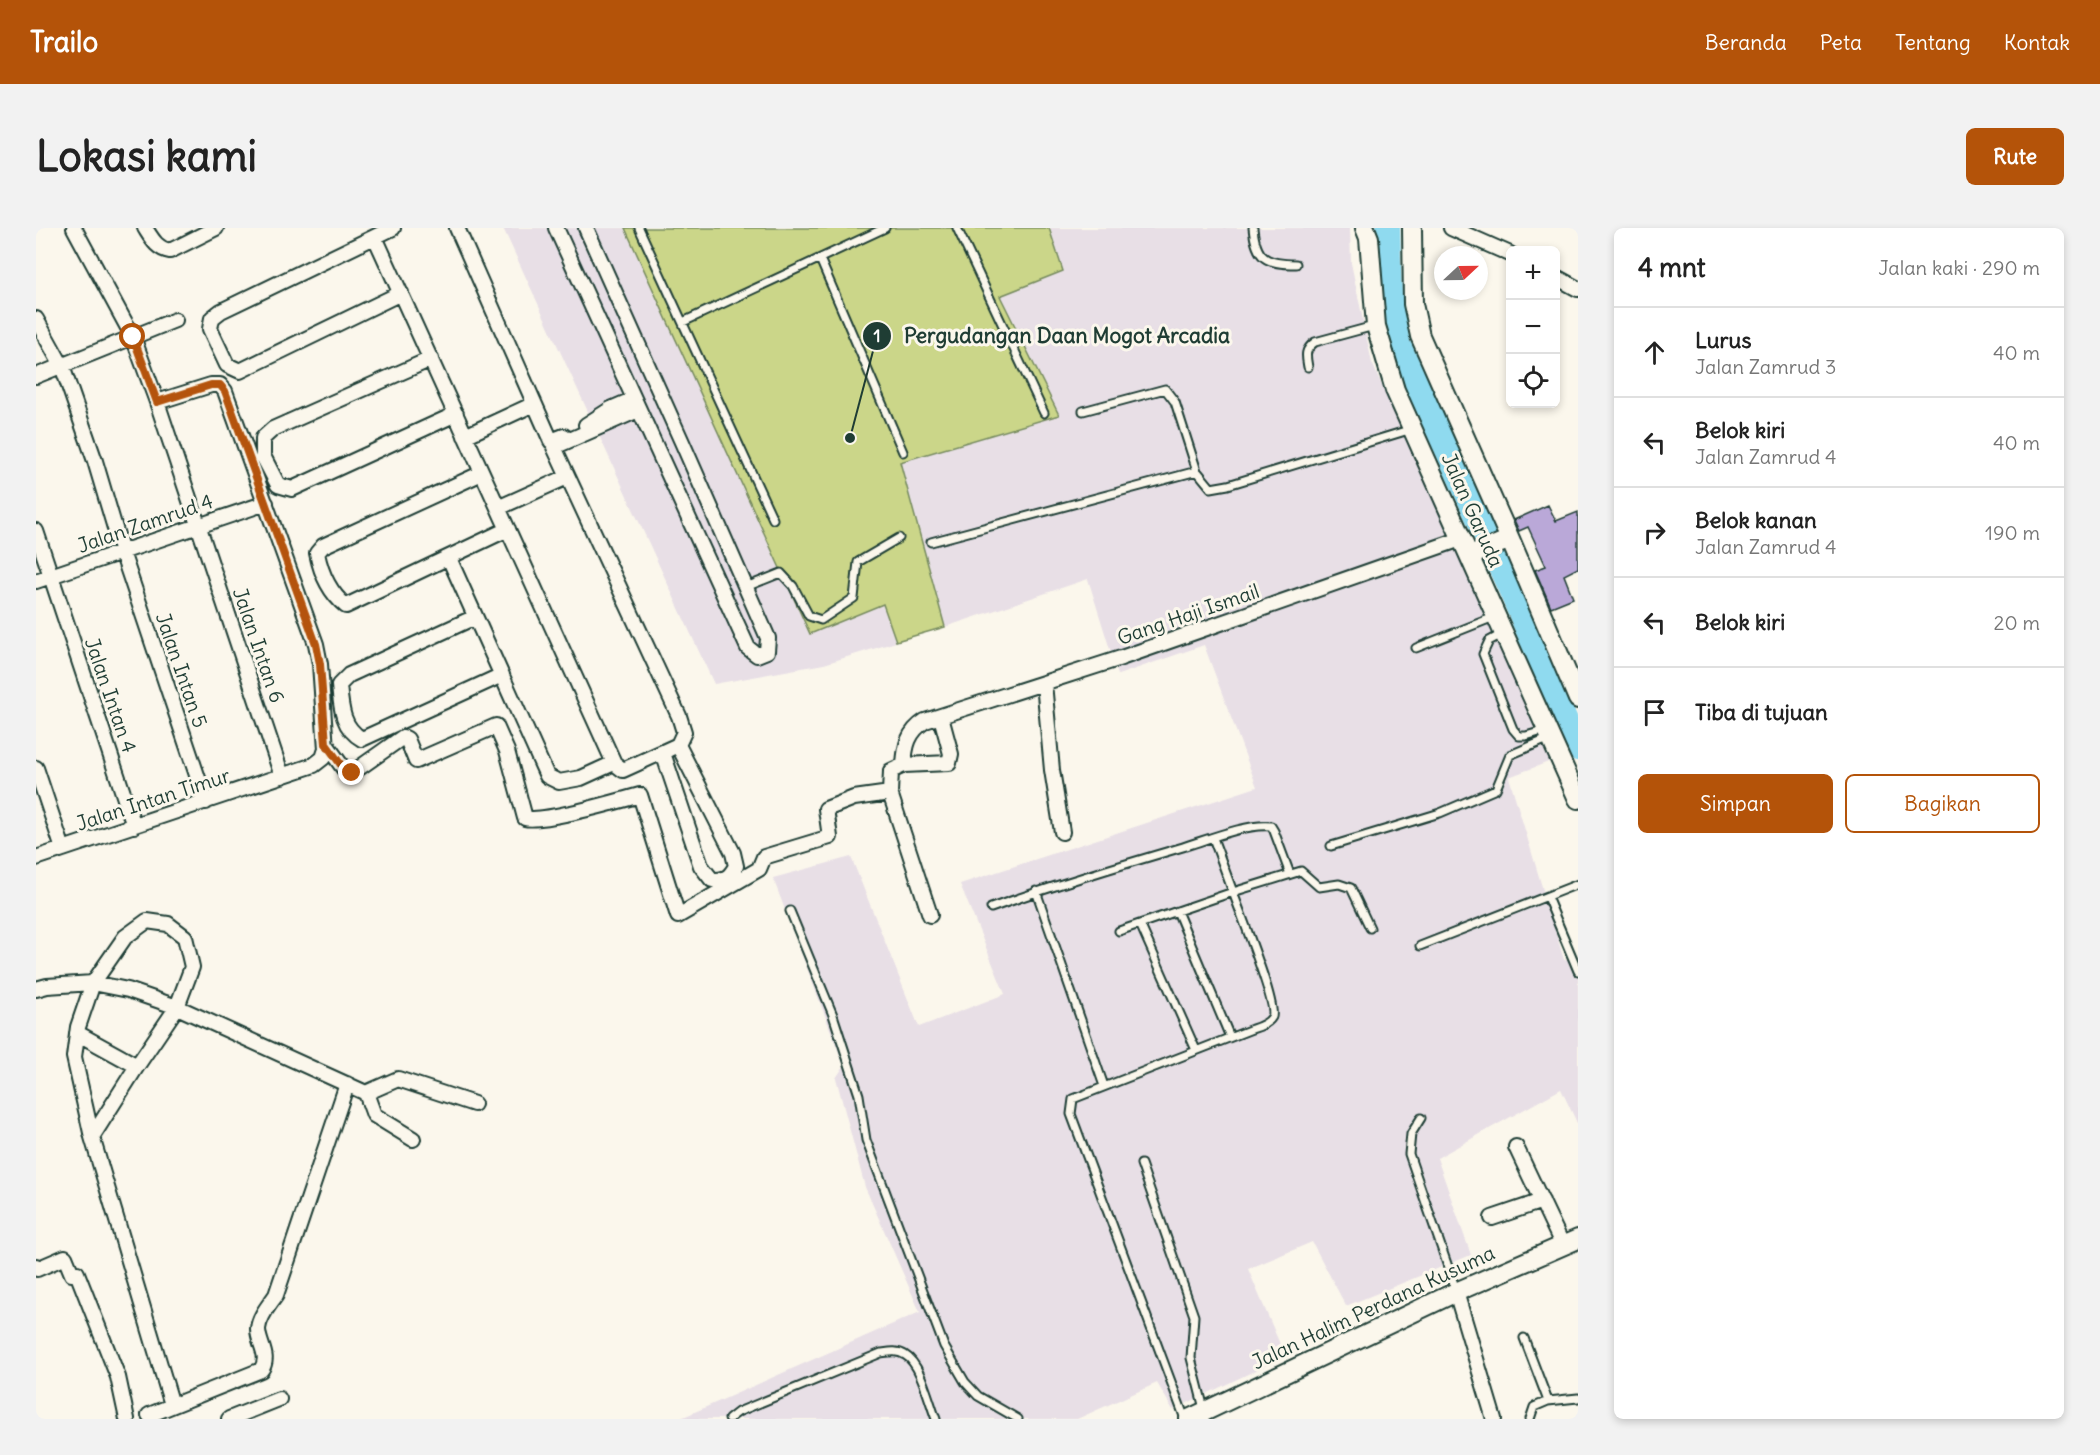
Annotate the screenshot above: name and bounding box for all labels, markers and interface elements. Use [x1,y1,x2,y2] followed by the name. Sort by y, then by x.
[30,24,98,60] text: Trailo
[1705,29,1787,56] text: Beranda
[1820,29,1862,56] text: Peta
[1895,29,1971,56] text: Tentang
[2004,29,2070,56] text: Kontak
[1966,128,2064,185] button: Rute
[36,130,257,182] text: Lokasi kami
[1434,246,1488,300] north arrow
[1506,246,1560,408] map controls
[1506,246,1560,300] button: +
[1638,251,1706,284] text: 4 mnt
[1878,255,2040,280] text: Jalan kaki · 290 m
[1506,300,1560,354] button: −
[862,317,1242,356] callout: Pergudangan Daan Mogot Arcadia
[904,322,1230,349] text: Pergudangan Daan Mogot Arcadia
[119,323,145,349] route start
[873,324,881,347] text: 1
[1695,326,1751,354] text: Lurus
[1638,336,1671,369] icon: ahead
[1993,340,2040,365] text: 40 m
[1506,354,1560,408] button: locate
[1695,354,1836,379] text: Jalan Zamrud 3
[1695,416,1785,444] text: Belok kiri
[1638,426,1671,459] icon: left
[1993,430,2040,455] text: 40 m
[1695,444,1837,469] text: Jalan Zamrud 4
[1437,449,1509,571] street label: Jalan Garuda
[74,488,216,558] street label: Jalan Zamrud 4
[1695,506,1817,534] text: Belok kanan
[1638,516,1671,549] icon: right
[1985,520,2040,545] text: 190 m
[1695,534,1837,559] text: Jalan Zamrud 4
[1114,578,1262,650] street label: Gang Haji Ismail
[228,584,290,706] street label: Jalan Intan 6
[1638,606,1671,639] icon: left
[1695,608,1785,636] text: Belok kiri
[151,609,213,731] street label: Jalan Intan 5
[1994,610,2040,635] text: 20 m
[80,634,142,756] street label: Jalan Intan 4
[1638,696,1671,729] icon: arrive
[1695,698,1828,726] text: Tiba di tujuan
[338,759,364,785] route end
[73,762,233,836] street label: Jalan Intan Timur
[1638,774,1833,833] button: Simpan
[1845,774,2040,833] button: Bagikan
[1247,1240,1499,1374] street label: Jalan Halim Perdana Kusuma

